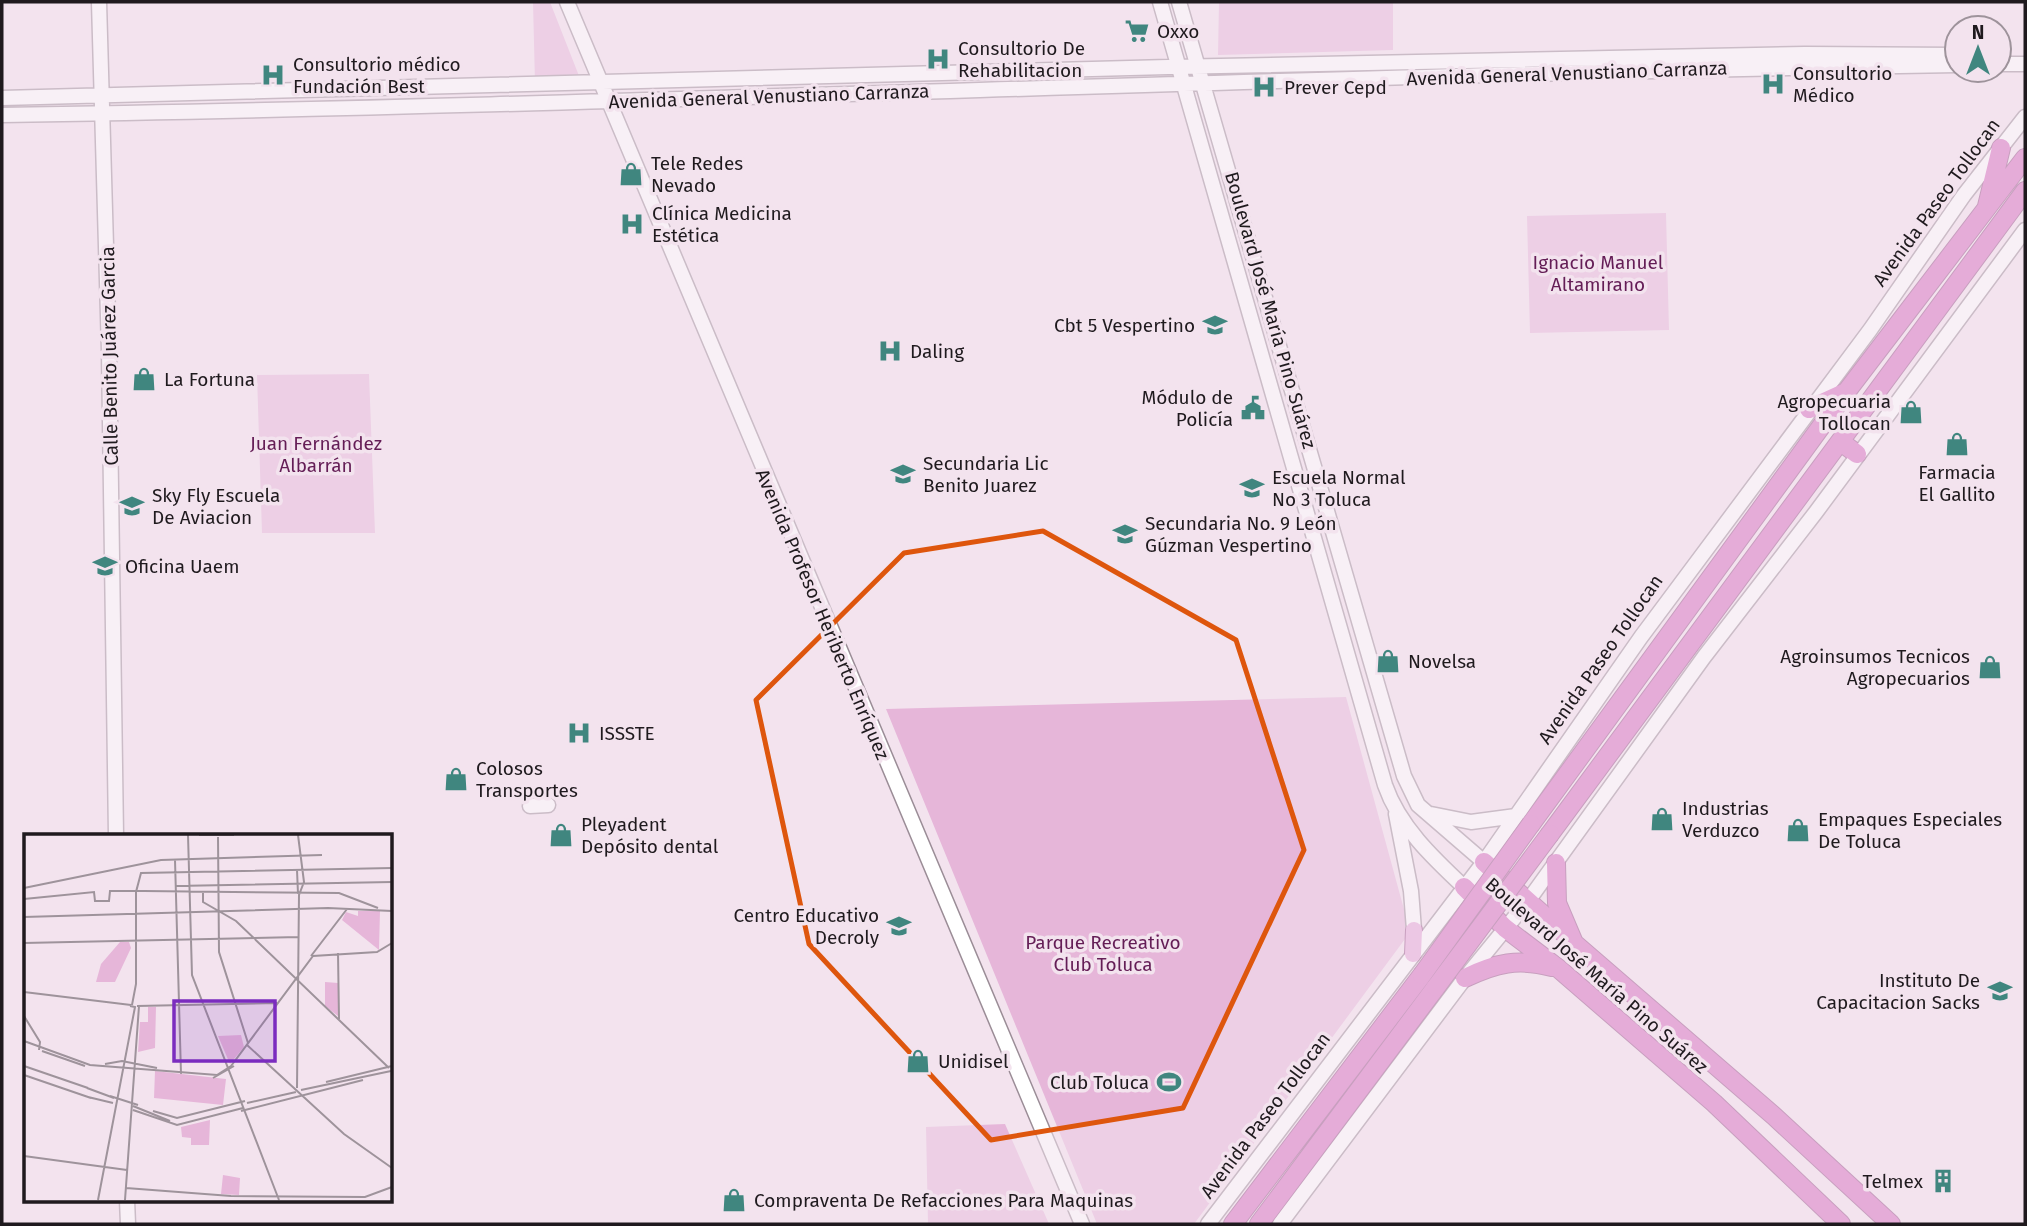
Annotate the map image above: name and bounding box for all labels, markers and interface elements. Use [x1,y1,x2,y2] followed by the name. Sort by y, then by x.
[1943,14,2013,84] north arrow
[1123,17,1151,45] supermarket icon: Oxxo
[1157,20,1199,43] place label: Oxxo
[1972,21,1984,44] text: N
[958,37,1085,82] place label: Consultorio De Rehabilitacion
[924,45,952,73] hospital icon: Consultorio De Rehabilitacion
[293,53,461,98] place label: Consultorio médico Fundación Best
[1406,56,1728,91] street label: Avenida General Venustiano Carranza
[259,61,287,89] hospital icon: Consultorio médico Fundación Best
[1793,62,1892,107] place label: Consultorio Médico
[1759,70,1787,98] hospital icon: Consultorio Médico
[1250,73,1278,101] hospital icon: Prever Cepd
[1284,76,1387,99] place label: Prever Cepd
[608,79,930,114] street label: Avenida General Venustiano Carranza
[1868,114,2005,291] street label: Avenida Paseo Tollocan
[651,152,743,197] place label: Tele Redes Nevado
[617,160,645,188] shop icon: Tele Redes Nevado
[1220,169,1321,451] street label: Boulevard José María Pino Suárez
[652,202,792,247] place label: Clínica Medicina Estética
[618,210,646,238] hospital icon: Clínica Medicina Estética
[96,246,123,466] street label: Calle Benito Juárez Garcia
[1533,251,1664,296] park label: Ignacio Manuel Altamirano
[1201,311,1229,339] school or university icon: Cbt 5 Vespertino
[1054,314,1195,337] place label: Cbt 5 Vespertino
[876,337,904,365] hospital icon: Daling
[910,340,964,363] place label: Daling
[130,365,158,393] shop icon: La Fortuna
[164,368,255,391] place label: La Fortuna
[1141,386,1233,431] place label: Módulo de Policía
[1777,390,1891,435] place label: Agropecuaria Tollocan
[1239,394,1267,422] public building icon: Módulo de Policía
[1897,398,1925,426] shop icon: Agropecuaria Tollocan
[1943,430,1971,458] shop icon: Farmacia El Gallito
[250,432,382,477] park label: Juan Fernández Albarrán
[923,452,1048,497] place label: Secundaria Lic Benito Juarez
[889,460,917,488] school or university icon: Secundaria Lic Benito Juarez
[1918,461,1996,506] place label: Farmacia El Gallito
[751,465,894,763] street label: Avenida Profesor Heriberto Enríquez
[1272,466,1406,511] place label: Escuela Normal No 3 Toluca
[1238,474,1266,502] school or university icon: Escuela Normal No 3 Toluca
[152,484,280,529] place label: Sky Fly Escuela De Aviacion
[118,492,146,520] school or university icon: Sky Fly Escuela De Aviacion
[1145,512,1337,557] place label: Secundaria No. 9 León Gúzman Vespertino
[1111,520,1139,548] school or university icon: Secundaria No. 9 León Gúzman Vespertino
[91,552,119,580] school or university icon: Oficina Uaem
[125,555,239,578] place label: Oficina Uaem
[1533,570,1668,748] street label: Avenida Paseo Tollocan
[1780,645,1970,690] place label: Agroinsumos Tecnicos Agropecuarios
[1374,647,1402,675] shop icon: Novelsa
[1408,650,1476,673] place label: Novelsa
[1976,653,2004,681] shop icon: Agroinsumos Tecnicos Agropecuarios
[565,719,593,747] hospital icon: ISSSTE
[599,722,655,745] place label: ISSSTE
[476,757,578,802] place label: Colosos Transportes
[442,765,470,793] shop icon: Colosos Transportes
[1682,797,1769,842] place label: Industrias Verduzco
[1648,805,1676,833] shop icon: Industrias Verduzco
[1818,808,2002,853] place label: Empaques Especiales De Toluca
[581,813,719,858] place label: Pleyadent Depósito dental
[1784,816,1812,844] shop icon: Empaques Especiales De Toluca
[547,821,575,849] shop icon: Pleyadent Depósito dental
[24,834,392,1202] inset map
[1481,873,1713,1078] street label: Boulevard José María Pino Suárez
[733,904,880,949] place label: Centro Educativo Decroly
[885,912,913,940] school or university icon: Centro Educativo Decroly
[1025,931,1181,976] park label: Parque Recreativo Club Toluca
[1816,969,1980,1014] place label: Instituto De Capacitacion Sacks
[1986,977,2014,1005] school or university icon: Instituto De Capacitacion Sacks
[1196,1028,1335,1203] street label: Avenida Paseo Tollocan
[904,1047,932,1075] shop icon: Unidisel
[938,1050,1009,1073] place label: Unidisel
[1155,1068,1183,1096] sports icon: Club Toluca
[1050,1071,1149,1094] place label: Club Toluca
[1929,1167,1957,1195] building icon: Telmex
[1863,1170,1924,1193] place label: Telmex
[720,1186,748,1214] shop icon: Compraventa De Refacciones Para Maquinas
[754,1189,1133,1212] place label: Compraventa De Refacciones Para Maquinas

